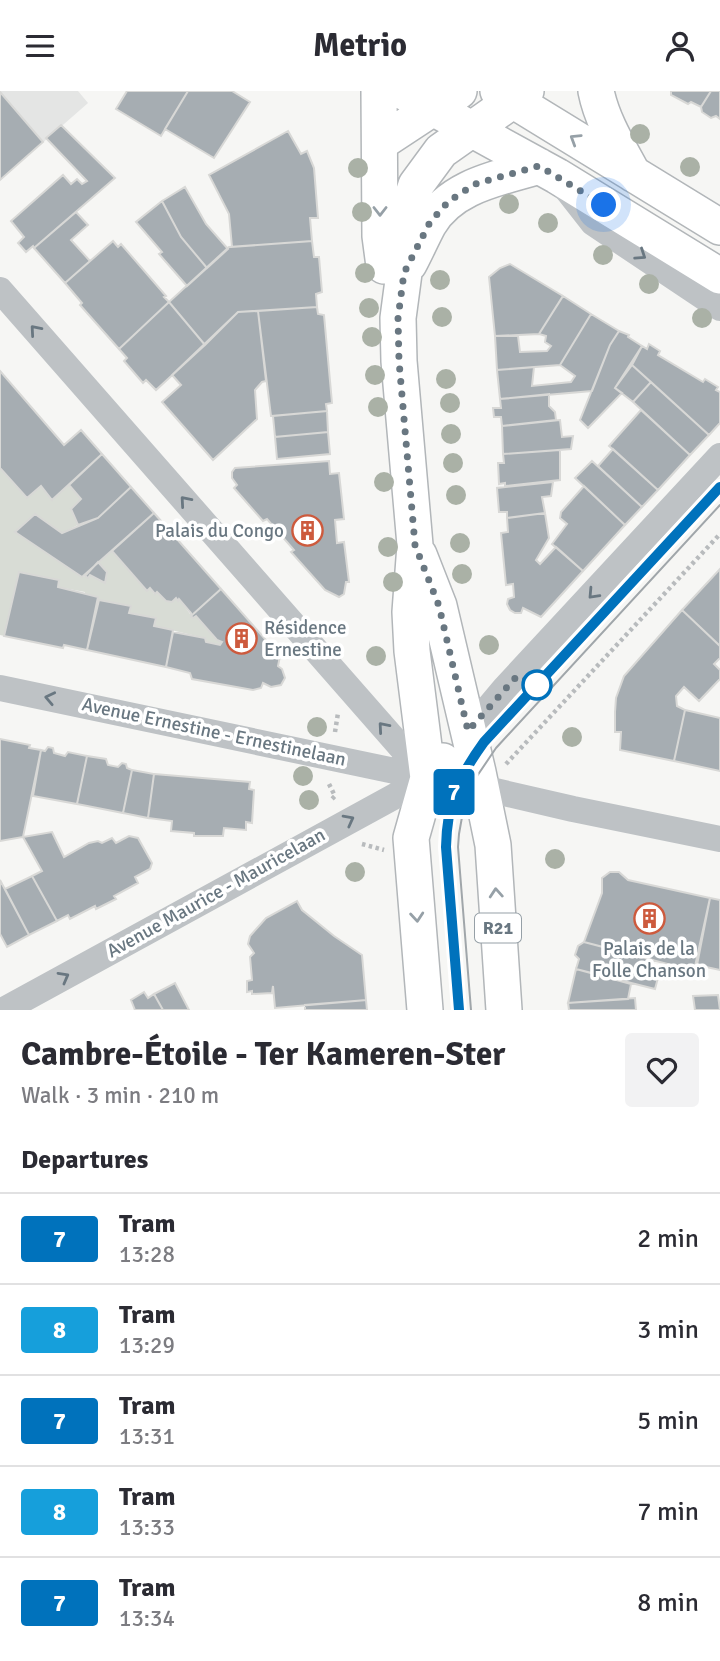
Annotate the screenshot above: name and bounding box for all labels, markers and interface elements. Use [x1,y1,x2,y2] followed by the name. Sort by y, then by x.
[313,26,407,65] text: Metrio
[21,27,59,65] icon: menu
[661,27,699,65] icon: person
[570,134,583,147] one-way arrow
[586,187,621,222] your location
[372,206,388,217] one-way arrow
[633,247,646,260] one-way arrow
[31,325,43,338] one-way arrow
[181,496,193,509] one-way arrow
[290,514,324,548] building icon: Palais du Congo
[155,519,284,543] place label: Palais du Congo
[589,586,601,599] one-way arrow
[264,616,346,662] place label: Résidence Ernestine
[224,622,258,656] building icon: Résidence Ernestine
[522,670,552,700] unlabelled marker
[44,692,56,707] one-way arrow
[80,692,348,772] street label: Avenue Ernestine - Ernestinelaan
[379,723,391,736] one-way arrow
[431,769,477,815] line badge: 7
[448,777,460,807] text: 7
[342,815,354,828] one-way arrow
[102,823,330,963] street label: Avenue Maurice - Mauricelaan
[489,887,504,898] one-way arrow
[632,901,666,935] building icon: Palais de la Folle Chanson
[409,911,424,922] one-way arrow
[475,913,521,943] road number: R21
[592,937,706,983] place label: Palais de la Folle Chanson
[57,972,69,985] one-way arrow
[625,1033,699,1107] button: heart
[21,1034,505,1075] text: Cambre-Étoile - Ter Kameren-Ster
[21,1081,219,1110] text: Walk · 3 min · 210 m
[21,1144,148,1176] text: Departures
[119,1208,176,1240] text: Tram
[637,1223,699,1255] text: 2 min
[53,1224,66,1254] text: 7
[119,1240,175,1269] text: 13:28
[119,1299,176,1331] text: Tram
[637,1314,699,1346] text: 3 min
[53,1315,66,1345] text: 8
[119,1331,175,1360] text: 13:29
[119,1390,176,1422] text: Tram
[637,1405,699,1437] text: 5 min
[53,1406,66,1436] text: 7
[119,1422,175,1451] text: 13:31
[119,1481,176,1513] text: Tram
[637,1496,699,1528] text: 7 min
[53,1497,66,1527] text: 8
[119,1513,175,1542] text: 13:33
[119,1572,176,1604] text: Tram
[637,1587,699,1619] text: 8 min
[53,1588,66,1618] text: 7
[119,1604,175,1633] text: 13:34

